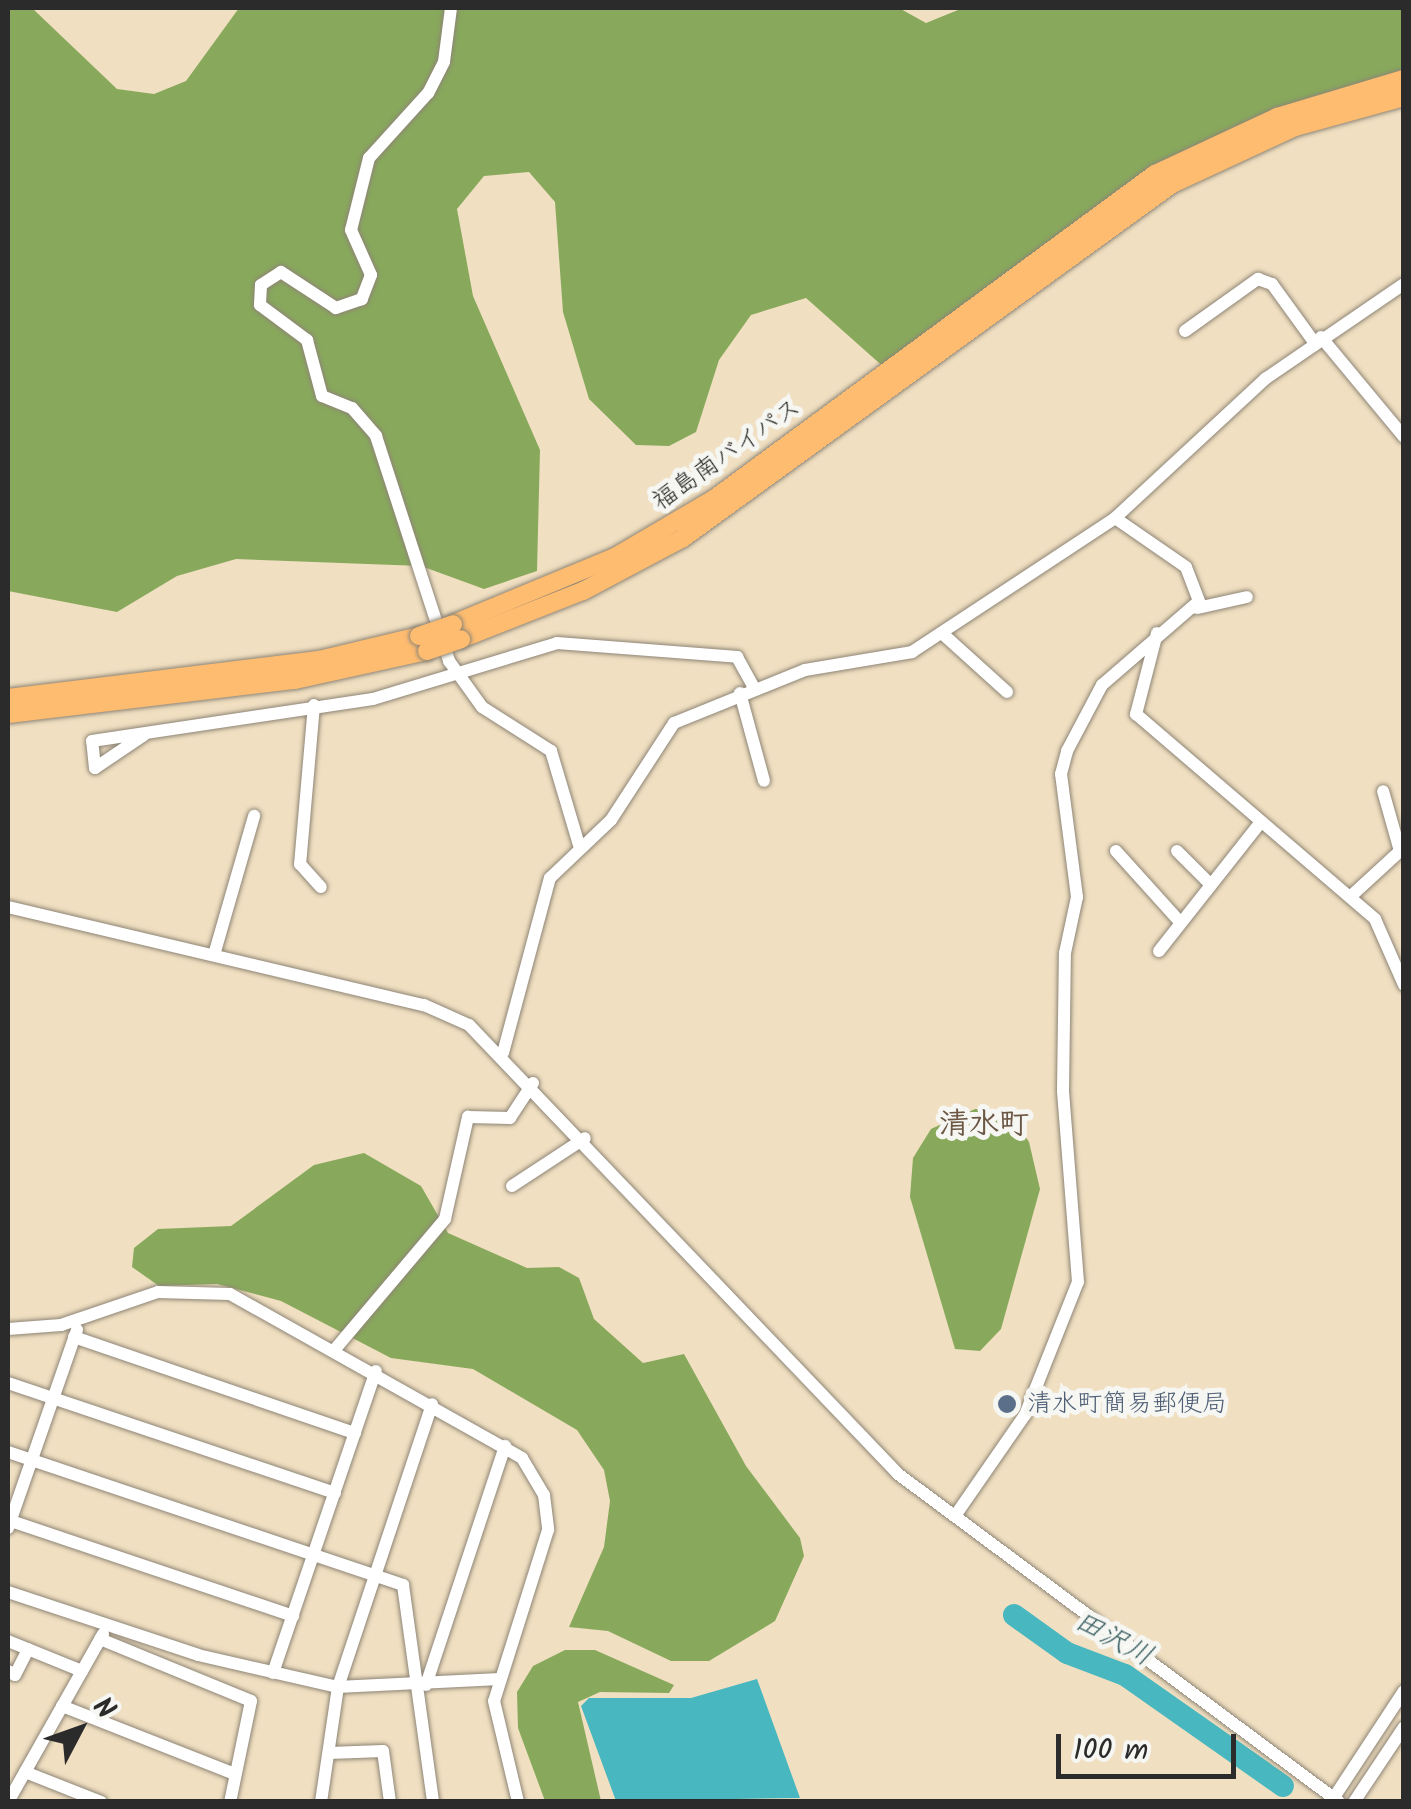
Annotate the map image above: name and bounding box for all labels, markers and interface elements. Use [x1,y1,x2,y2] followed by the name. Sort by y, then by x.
[647,393,807,517] street label: 福島南バイパス
[939,1107,1029,1143] district label: 清水町
[1027,1389,1227,1419] place label: 清水町簡易郵便局
[996,1393,1018,1415] marker: 清水町簡易郵便局
[1068,1605,1158,1675] water label: 田沢川
[30,1679,130,1779] north arrow
[80,1688,126,1730] text: N
[1061,1714,1241,1776] scale bar
[1073,1727,1148,1775] text: 100 m

